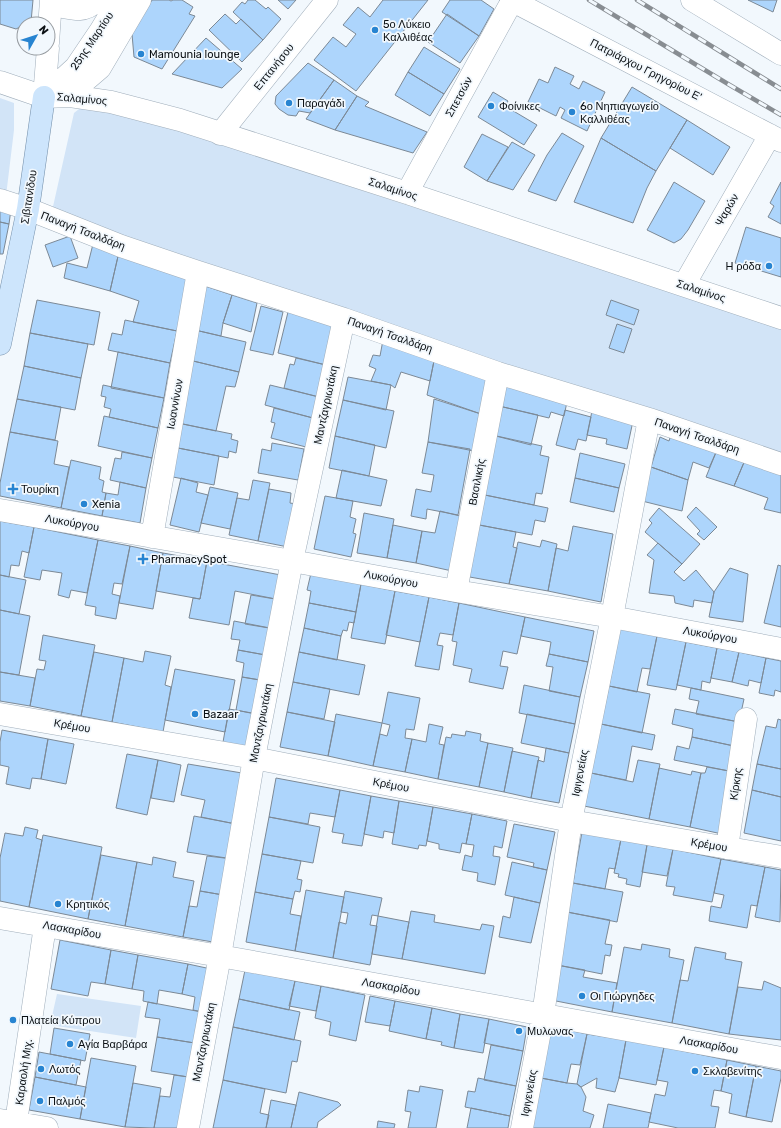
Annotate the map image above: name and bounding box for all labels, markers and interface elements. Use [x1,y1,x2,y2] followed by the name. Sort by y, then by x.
[68,9,116,73] street label: 25ης Μαρτίου
[16,16,56,56] north arrow
[383,18,433,44] place label: 5ο Λύκειο Καλλιθέας
[36,23,51,37] text: N
[370,25,380,35] marker: 5ο Λύκειο Καλλιθέας
[588,36,704,104] street label: Πατριάρχου Γρηγορίου Ε'
[251,41,297,93] street label: Επτανήσου
[149,48,240,61] place label: Mamounia lounge
[136,49,146,59] marker: Mamounia lounge
[443,74,476,119] street label: Σπετσών
[56,90,108,108] street label: Σαλαμίνος
[297,97,345,110] place label: Παραγάδι
[284,98,294,108] marker: Παραγάδι
[499,100,540,113] place label: Φοίνικες
[580,100,659,126] place label: 6ο Νηπιαγωγείο Καλλιθέας
[486,101,496,111] marker: Φοίνικες
[567,107,577,117] marker: 6ο Νηπιαγωγείο Καλλιθέας
[18,169,40,225] street label: Σιβιτανίδου
[367,175,419,203] street label: Σαλαμίνος
[712,191,742,229] street label: Ψαρών
[39,209,127,253] street label: Παναγή Τσαλδάρη
[726,260,762,273] place label: Η ρόδα
[764,261,774,271] marker: Η ρόδα
[675,277,727,305] street label: Σαλαμίνος
[346,314,434,356] street label: Παναγή Τσαλδάρη
[311,364,341,446] street label: Μαντζαγριωτάκη
[164,377,186,430] street label: Ιωαννίνων
[653,415,741,457] street label: Παναγή Τσαλδάρη
[466,457,488,507] street label: Βασιλικής
[21,483,59,496] place label: Τουρίκη
[8,484,18,494] marker: Τουρίκη
[92,498,120,511] place label: Xenia
[79,499,89,509] marker: Xenia
[44,512,100,534] street label: Λυκούργου
[151,553,227,566] place label: PharmacySpot
[138,554,148,564] marker: PharmacySpot
[363,567,419,591] street label: Λυκούργου
[682,624,738,646] street label: Λυκούργου
[247,682,275,764] street label: Μαντζαγριωτάκη
[203,708,239,721] place label: Bazaar
[190,709,200,719] marker: Bazaar
[53,716,91,736] street label: Κρέμου
[569,748,591,798] street label: Ιφιγενείας
[727,767,745,801] street label: Κίρκης
[372,775,410,795] street label: Κρέμου
[690,835,728,855] street label: Κρέμου
[66,898,109,911] place label: Κρητικός
[53,899,63,909] marker: Κρητικός
[42,918,102,942] street label: Λασκαρίδου
[361,975,421,999] street label: Λασκαρίδου
[590,990,655,1003] place label: Οι Γιώργηδες
[577,991,587,1001] marker: Οι Γιώργηδες
[190,1001,218,1083] street label: Μαντζαγριωτάκη
[21,1014,101,1027] place label: Πλατεία Κύπρου
[8,1015,18,1025] marker: Πλατεία Κύπρου
[527,1025,573,1038] place label: Μυλωνας
[514,1026,524,1036] marker: Μυλωνας
[679,1033,739,1057] street label: Λασκαρίδου
[13,1038,35,1106] street label: Καραολή Μιχ.
[78,1038,148,1051] place label: Αγία Βαρβάρα
[65,1039,75,1049] marker: Αγία Βαρβάρα
[49,1063,81,1076] place label: Λωτός
[36,1064,46,1074] marker: Λωτός
[703,1065,762,1078] place label: Σκλαβενίτης
[690,1066,700,1076] marker: Σκλαβενίτης
[518,1068,540,1118] street label: Ιφιγενείας
[48,1095,86,1108] place label: Παλμός
[35,1096,45,1106] marker: Παλμός

